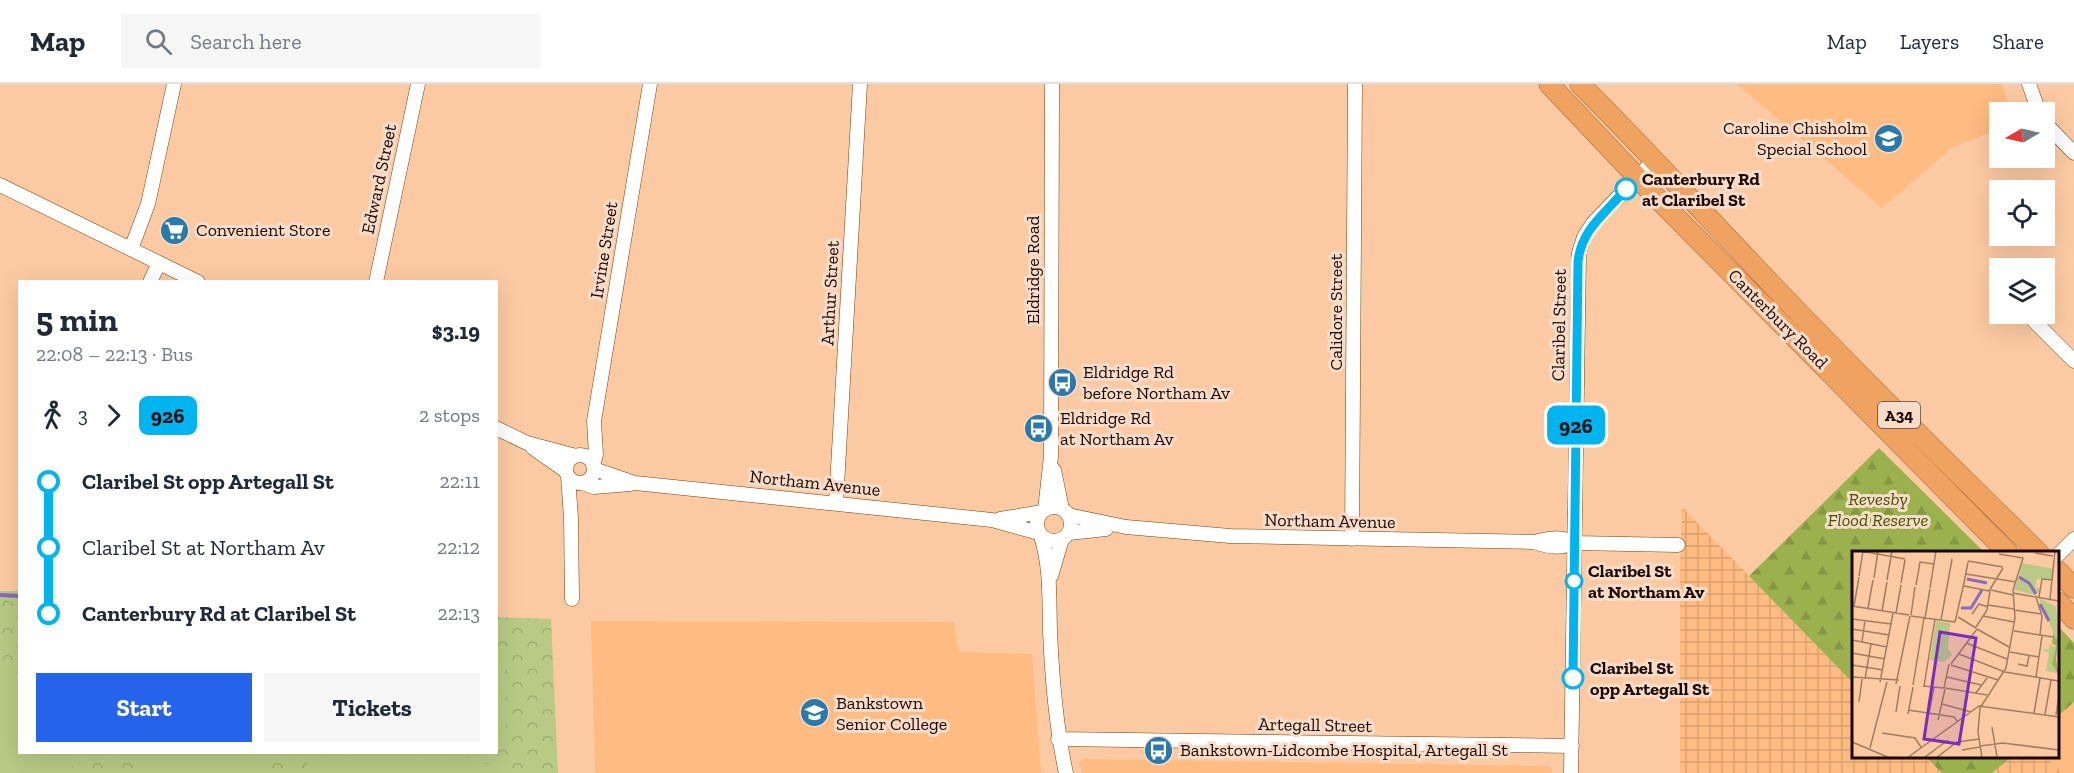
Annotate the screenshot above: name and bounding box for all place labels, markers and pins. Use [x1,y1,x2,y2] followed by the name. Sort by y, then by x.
[1723,117,1867,160] place label: Caroline Chisholm Special School
[1872,122,1904,154] school or university icon: Caroline Chisholm Special School
[1642,168,1760,211] place label: Canterbury Rd at Claribel St
[1615,178,1637,200] marker: Canterbury Rd at Claribel St
[159,214,191,246] supermarket icon: Convenient Store
[196,219,331,241] place label: Convenient Store
[1082,361,1230,404] place label: Eldridge Rd before Northam Av
[1046,366,1078,398] bus stop icon: Eldridge Rd before Northam Av
[1060,407,1174,450] place label: Eldridge Rd at Northam Av
[1023,412,1055,444] bus stop icon: Eldridge Rd at Northam Av
[1588,560,1705,603] place label: Claribel St at Northam Av
[1565,572,1583,590] marker: Claribel St at Northam Av
[1590,657,1710,700] place label: Claribel St opp Artegall St
[1562,667,1584,689] marker: Claribel St opp Artegall St
[836,692,947,735] place label: Bankstown Senior College
[799,697,831,729] school or university icon: Bankstown Senior College
[1143,734,1175,766] bus stop icon: Bankstown-Lidcombe Hospital, Artegall St
[1180,739,1508,761] place label: Bankstown-Lidcombe Hospital, Artegall St

